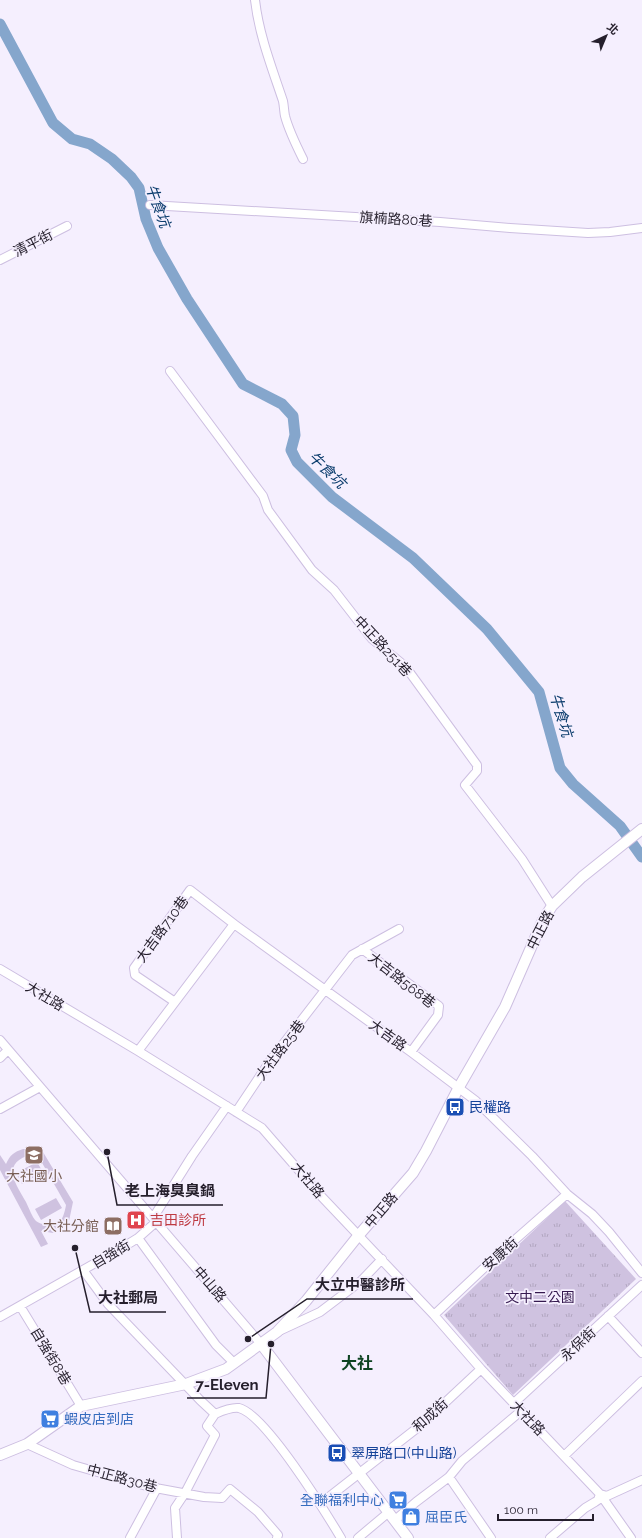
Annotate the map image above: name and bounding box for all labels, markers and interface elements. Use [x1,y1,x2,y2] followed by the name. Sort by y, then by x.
[586,16,626,56] north arrow
[604,21,621,38] text: 北
[142,182,175,232] water label: 牛食坑
[359,209,433,229] street label: 旗楠路80巷
[11,226,55,260] street label: 清平街
[305,448,351,493] water label: 牛食坑
[351,612,415,680] street label: 中正路251巷
[546,691,577,741] water label: 牛食坑
[133,893,191,965] street label: 大吉路710巷
[523,908,557,952] street label: 中正路
[365,949,439,1011] street label: 大吉路568巷
[23,978,67,1014] street label: 大社路
[366,1016,410,1054] street label: 大吉路
[252,1017,308,1083] street label: 大社路25巷
[444,1096,466,1118] bus stop icon: 民權路
[469,1099,511,1115] place label: 民權路
[23,1144,45,1166] school or university icon: 大社國小
[288,1159,328,1201] street label: 大社路
[6,1168,62,1184] place label: 大社國小
[117,1178,223,1205] callout: 老上海臭臭鍋
[125,1182,215,1200] text: 老上海臭臭鍋
[361,1189,401,1231] street label: 中正路
[125,1209,147,1231] hospital icon: 吉田診所
[150,1212,206,1228] place label: 吉田診所
[102,1215,124,1237] library icon: 大社分館
[43,1218,99,1234] place label: 大社分館
[479,1234,521,1274] street label: 安康街
[89,1236,133,1272] street label: 自強街
[190,1263,230,1305] street label: 中山路
[307,1272,413,1299] callout: 大立中醫診所
[315,1276,405,1294] text: 大立中醫診所
[90,1285,166,1312] callout: 大社郵局
[98,1289,158,1307] text: 大社郵局
[505,1289,575,1305] park label: 文中二公園
[28,1324,74,1388] street label: 自強街8巷
[557,1324,599,1364] street label: 永保街
[341,1354,373,1373] district label: 大社
[187,1371,266,1398] callout: 7-Eleven
[196,1376,258,1394] text: 7-Eleven
[409,1395,451,1435] street label: 和成街
[508,1397,548,1439] street label: 大社路
[39,1408,61,1430] supermarket icon: 蝦皮店到店
[64,1411,134,1427] place label: 蝦皮店到店
[326,1442,348,1464] bus stop icon: 翠屏路口(中山路)
[351,1445,457,1461] place label: 翠屏路口(中山路)
[85,1461,159,1495] street label: 中正路30巷
[387,1489,409,1511] supermarket icon: 全聯福利中心
[300,1492,384,1508] place label: 全聯福利中心
[498,1496,593,1522] scale bar
[504,1503,538,1517] text: 100 m
[400,1506,422,1528] shop icon: 屈臣氏
[425,1509,467,1525] place label: 屈臣氏

